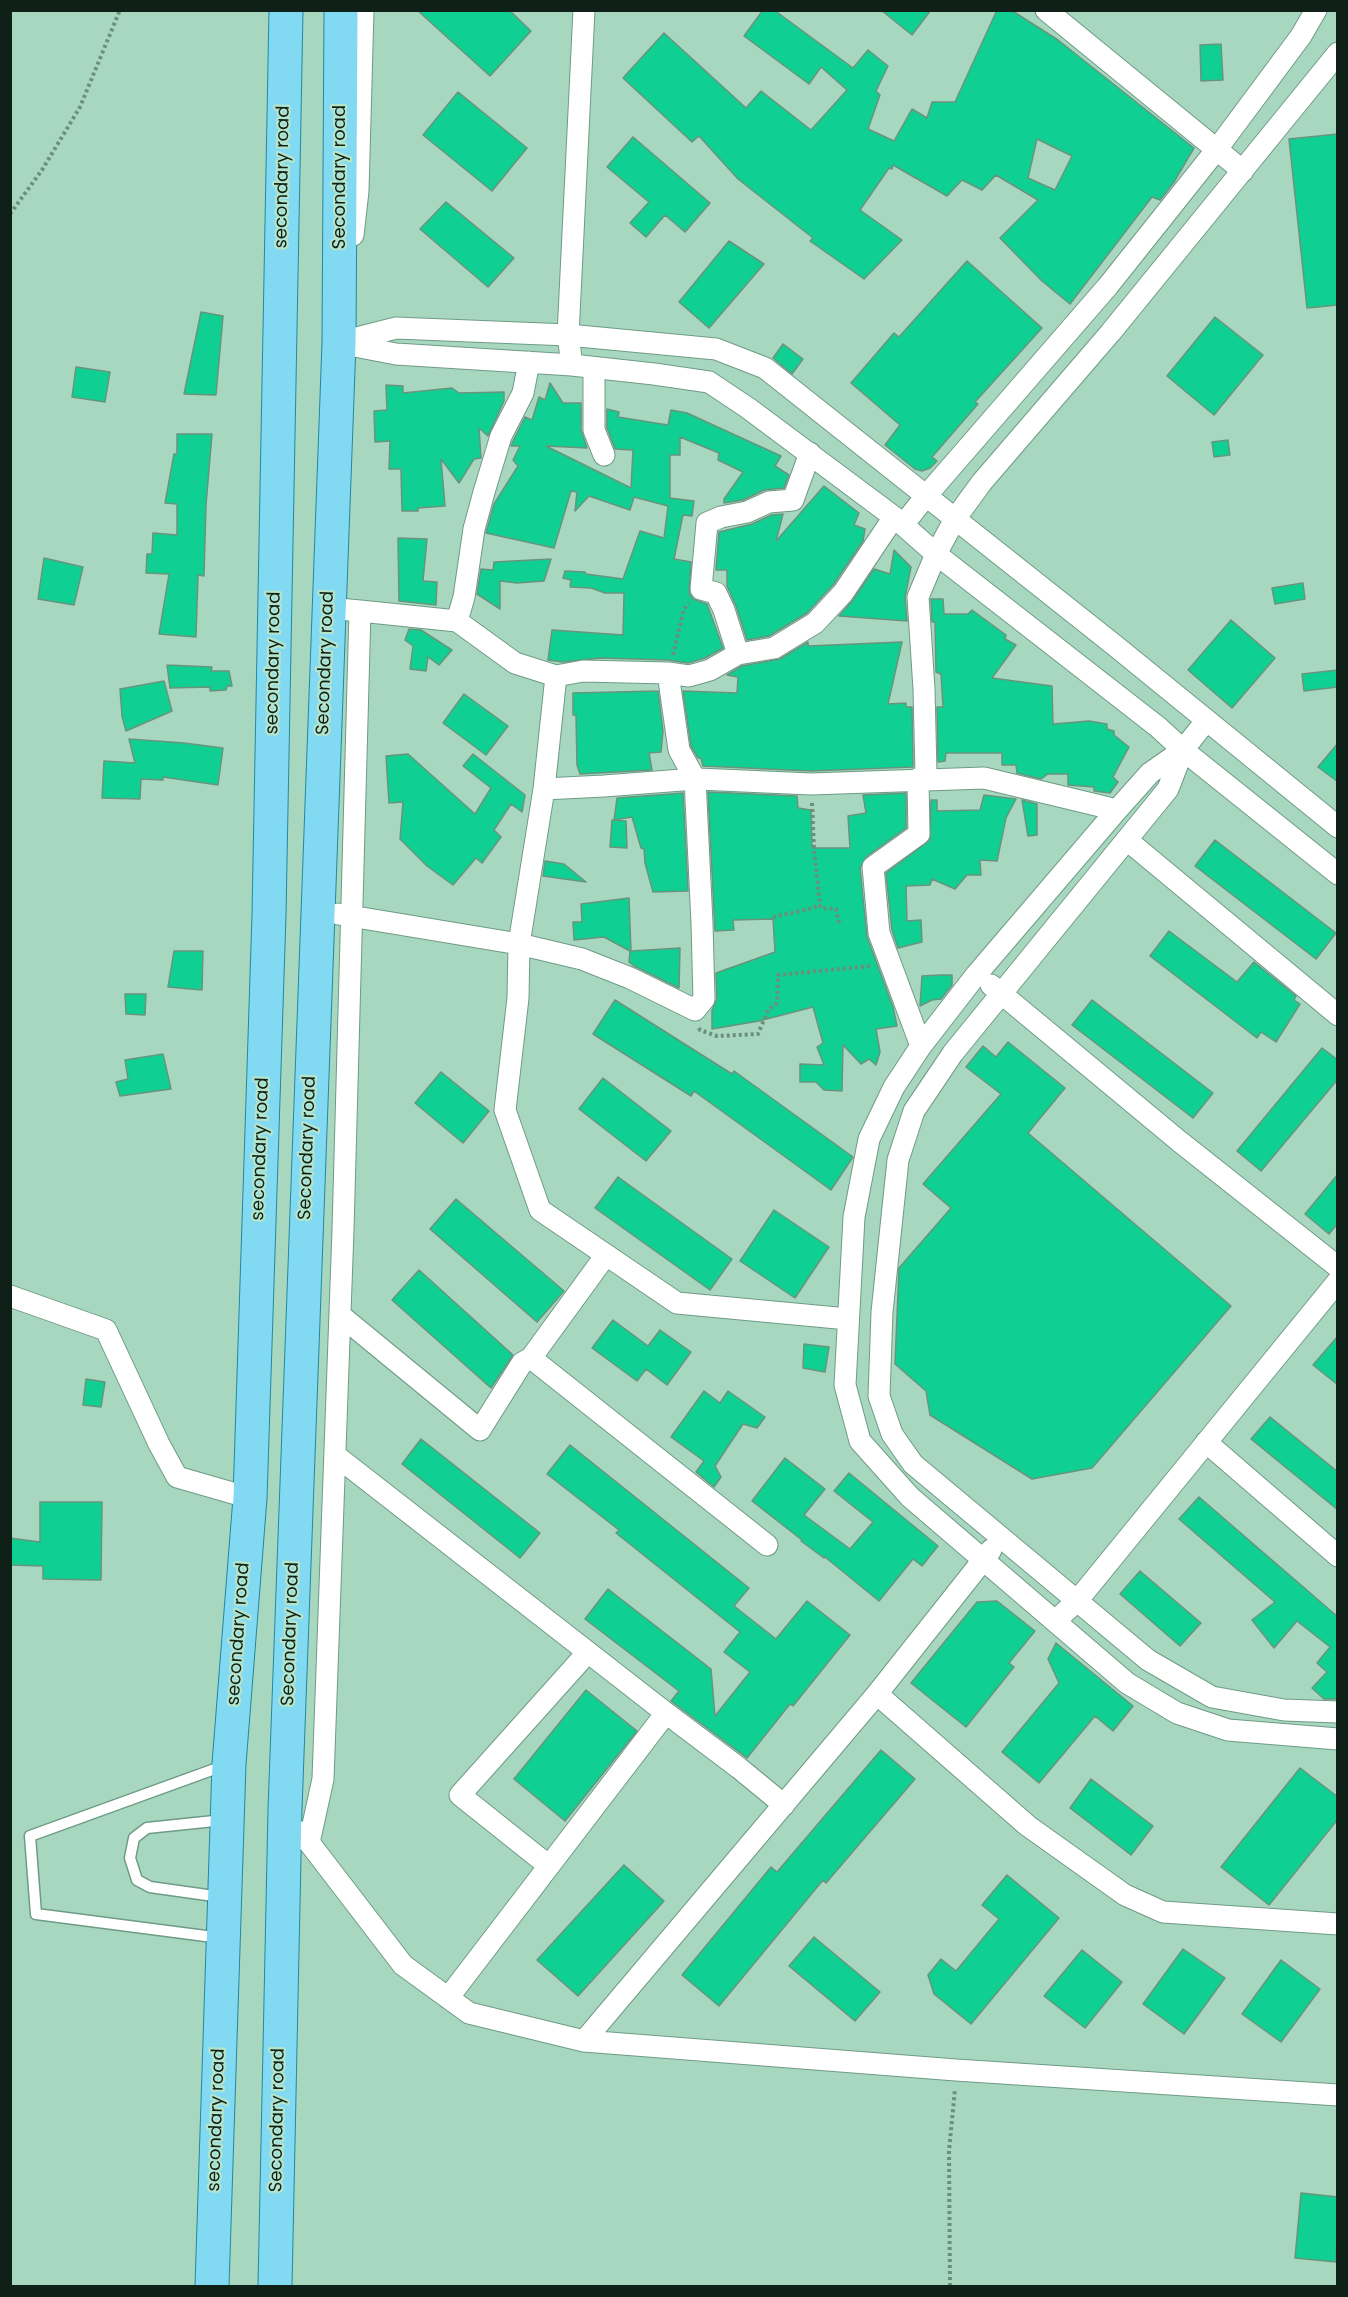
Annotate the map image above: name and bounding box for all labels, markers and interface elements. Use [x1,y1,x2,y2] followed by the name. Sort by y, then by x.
[271,105,295,249] street label: secondary road
[329,105,351,249] street label: Secondary road
[262,591,286,735] street label: secondary road
[313,591,339,735] street label: Secondary road
[295,1076,321,1220] street label: Secondary road
[248,1077,274,1221] street label: secondary road
[223,1562,255,1706] street label: secondary road
[278,1562,304,1706] street label: Secondary road
[204,2048,230,2192] street label: secondary road
[266,2048,290,2192] street label: Secondary road

